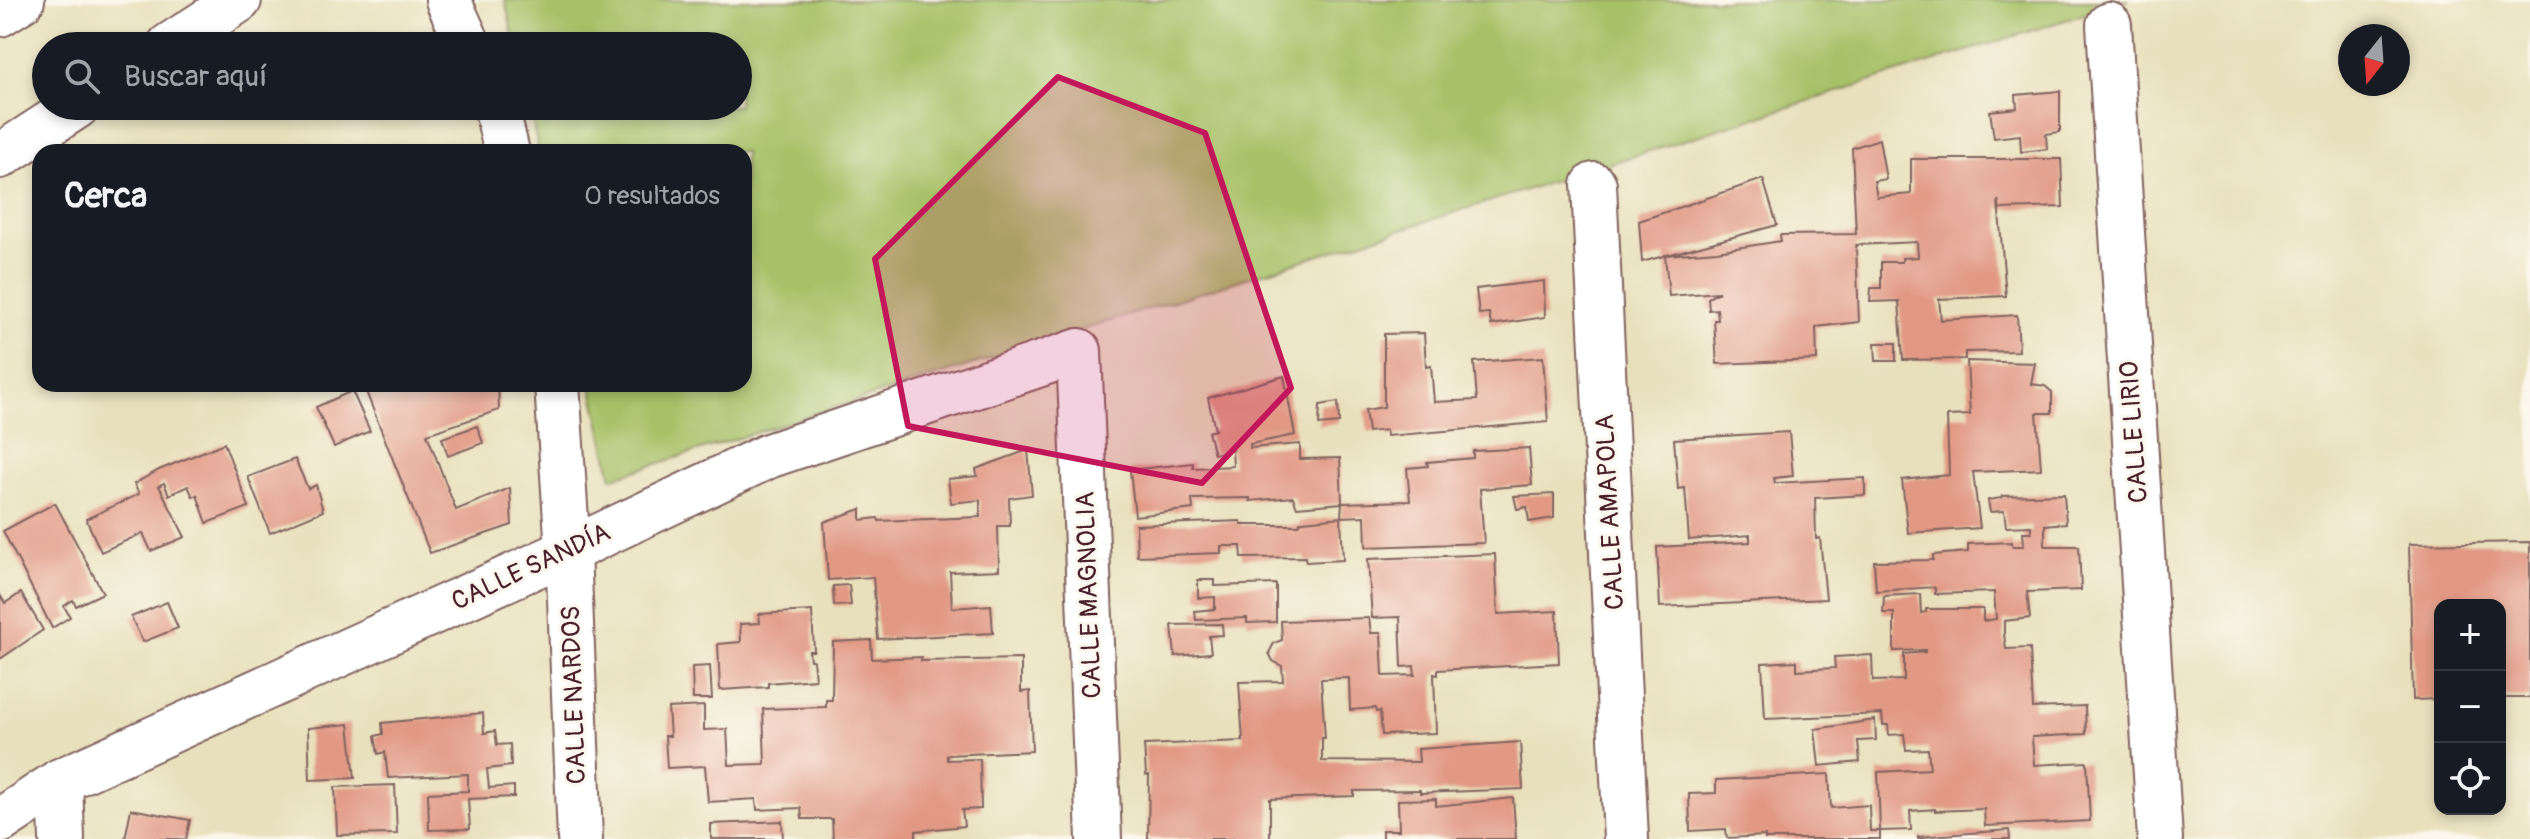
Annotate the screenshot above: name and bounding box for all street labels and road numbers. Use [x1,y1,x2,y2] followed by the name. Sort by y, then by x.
[2113,360,2155,504] street label: CALLE LIRIO
[1589,413,1631,611] street label: CALLE AMAPOLA
[1069,491,1109,699] street label: CALLE MAGNOLIA
[446,516,616,618] street label: CALLE SANDÍA
[555,605,593,785] street label: CALLE NARDOS

